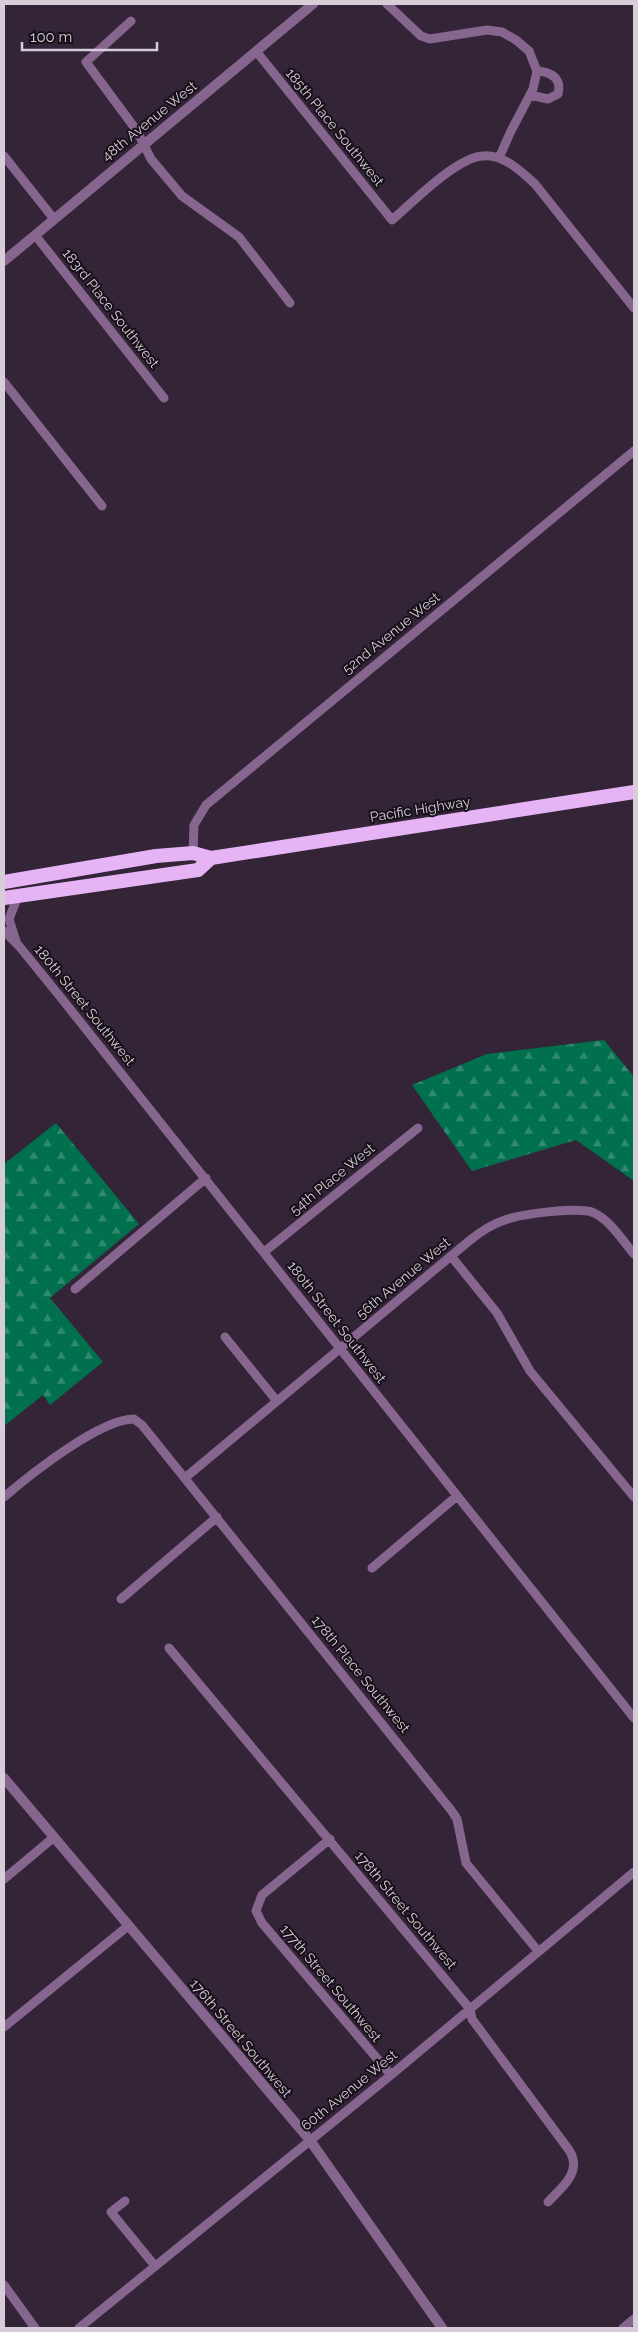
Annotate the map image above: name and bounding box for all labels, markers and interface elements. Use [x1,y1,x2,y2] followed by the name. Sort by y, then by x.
[22,20,158,52] scale bar
[30,28,72,46] text: 100 m
[283,65,388,189] street label: 185th Place Southwest
[98,78,200,164] street label: 48th Avenue West
[59,245,163,371] street label: 183rd Place Southwest
[339,589,443,677] street label: 52nd Avenue West
[369,793,472,825] street label: Pacific Highway
[31,942,139,1069] street label: 180th Street Southwest
[286,1140,378,1218] street label: 54th Place West
[353,1234,453,1322] street label: 56th Avenue West
[284,1258,390,1386] street label: 180th Street Southwest
[309,1612,413,1736] street label: 178th Place Southwest
[352,1848,460,1973] street label: 178th Street Southwest
[277,1921,385,2045] street label: 177th Street Southwest
[187,1976,295,2101] street label: 176th Street Southwest
[298,2046,400,2134] street label: 60th Avenue West

